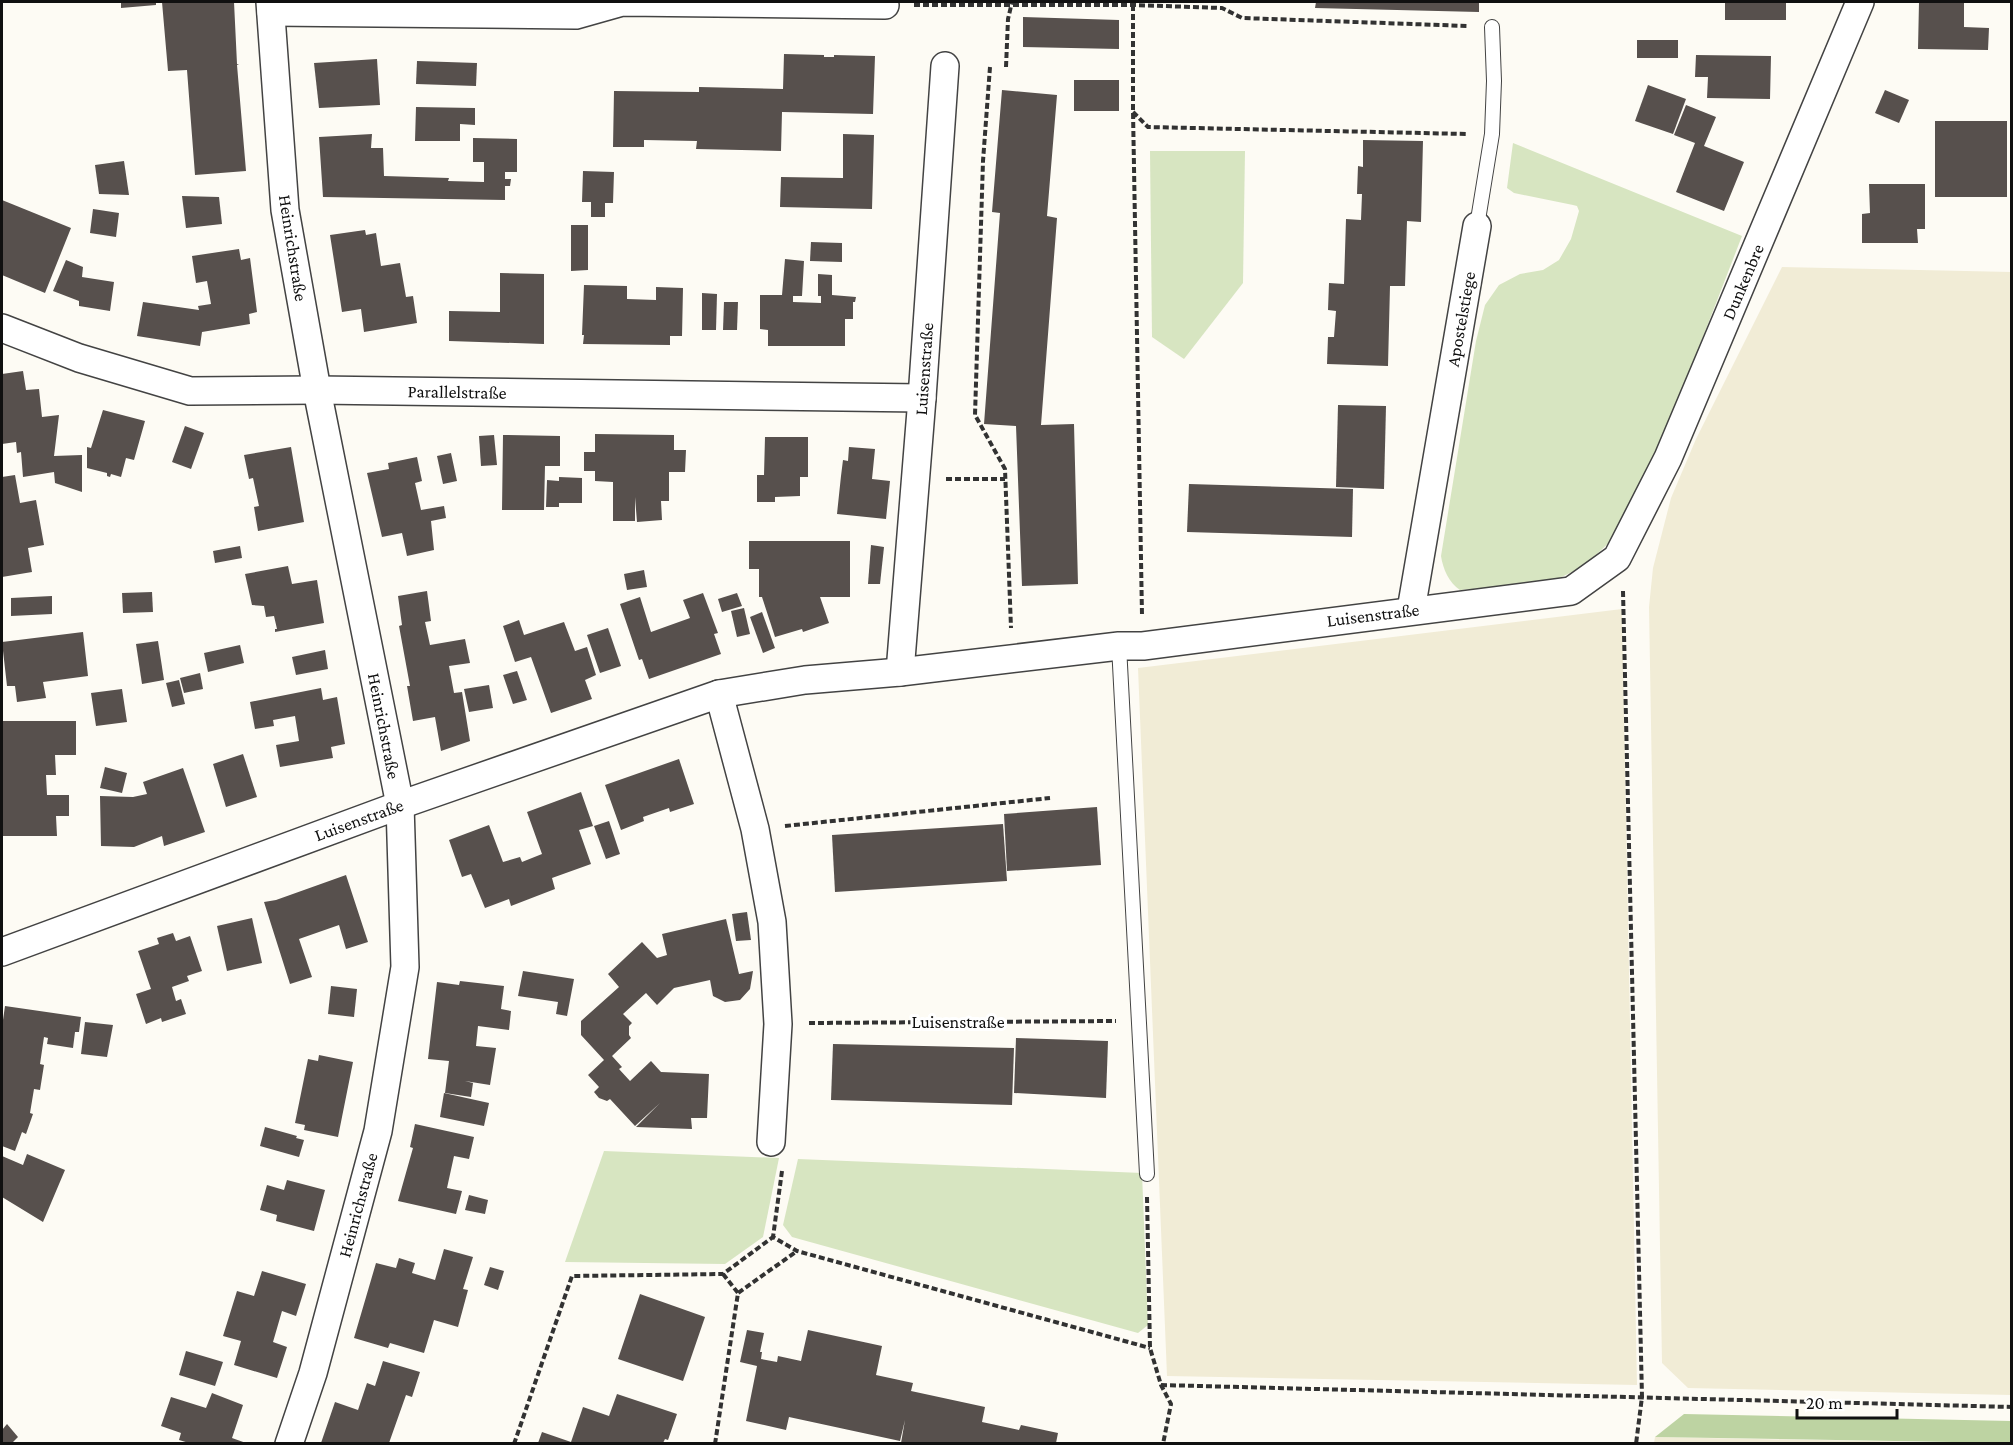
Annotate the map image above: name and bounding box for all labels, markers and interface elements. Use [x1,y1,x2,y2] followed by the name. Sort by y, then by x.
[275,193,311,303] street label: Heinrichstraße
[1718,241,1768,323] street label: Dunkenbre
[1443,270,1479,368] street label: Apostelstiege
[911,322,937,416] street label: Luisenstraße
[407,381,507,403] street label: Parallelstraße
[1326,599,1421,631] street label: Luisenstraße
[364,671,404,781] street label: Heinrichstraße
[312,795,406,845] street label: Luisenstraße
[911,1012,1005,1032] street label: Luisenstraße
[334,1150,382,1260] street label: Heinrichstraße
[1797,1382,1898,1420] scale bar
[1806,1393,1843,1413] text: 20 m

